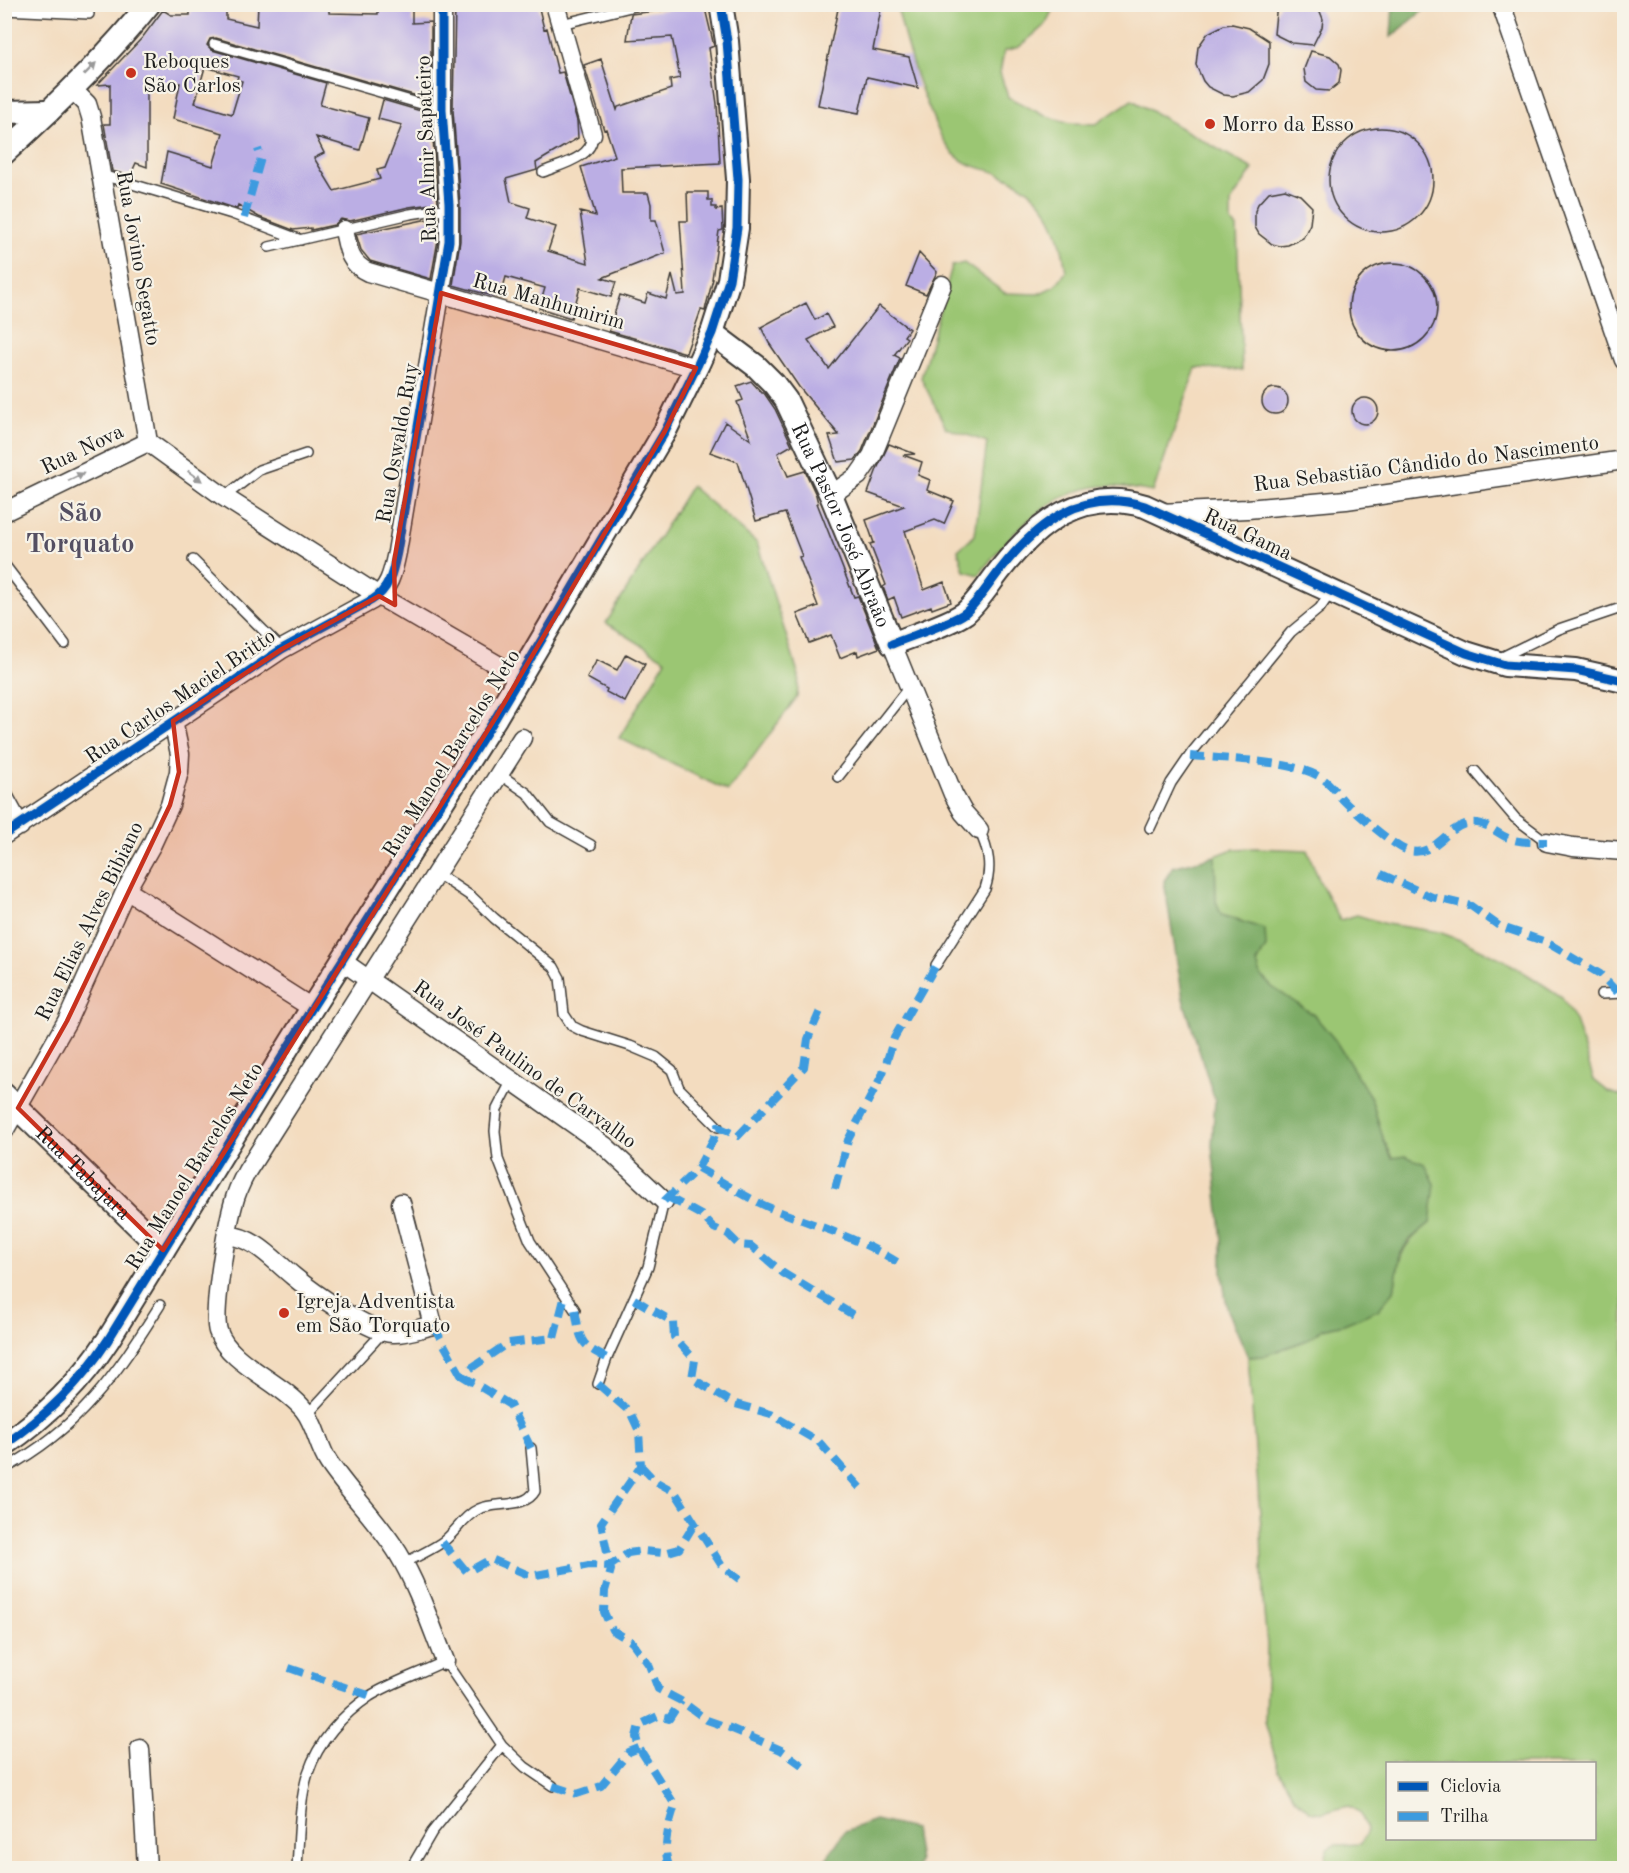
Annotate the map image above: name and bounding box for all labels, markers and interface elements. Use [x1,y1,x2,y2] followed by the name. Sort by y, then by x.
[143,52,241,97] place label: Reboques São Carlos
[414,55,441,243] street label: Rua Almir Sapateiro
[83,63,97,77] one-way arrow
[124,66,138,80] marker: Reboques São Carlos
[1222,115,1354,136] place label: Morro da Esso
[1203,117,1217,131] marker: Morro da Esso
[112,169,163,347] street label: Rua Jovino Segatto
[470,271,627,334] street label: Rua Manhumirim
[374,361,423,525] street label: Rua Oswaldo Ruy
[786,420,893,631] street label: Rua Pastor José Abraão
[38,421,127,479] street label: Rua Nova
[1252,433,1600,496] street label: Rua Sebastião Cândido do Nascimento
[187,470,203,482] one-way arrow
[67,472,84,482] one-way arrow
[25,500,135,558] district label: São Torquato
[1200,506,1295,565] street label: Rua Gama
[82,626,280,769] street label: Rua Carlos Maciel Britto
[380,646,525,861] street label: Rua Manoel Barcelos Neto
[33,819,148,1025] street label: Rua Elias Alves Bibiano
[408,977,640,1153] street label: Rua José Paulino de Carvalho
[123,1059,268,1274] street label: Rua Manoel Barcelos Neto
[31,1123,134,1224] street label: Rua Tabajara
[296,1292,455,1337] place label: Igreja Adventista em São Torquato
[277,1306,291,1320] marker: Igreja Adventista em São Torquato
[1386,1762,1596,1840] legend
[1440,1778,1501,1796] text: Ciclovia
[1440,1808,1489,1826] text: Trilha

